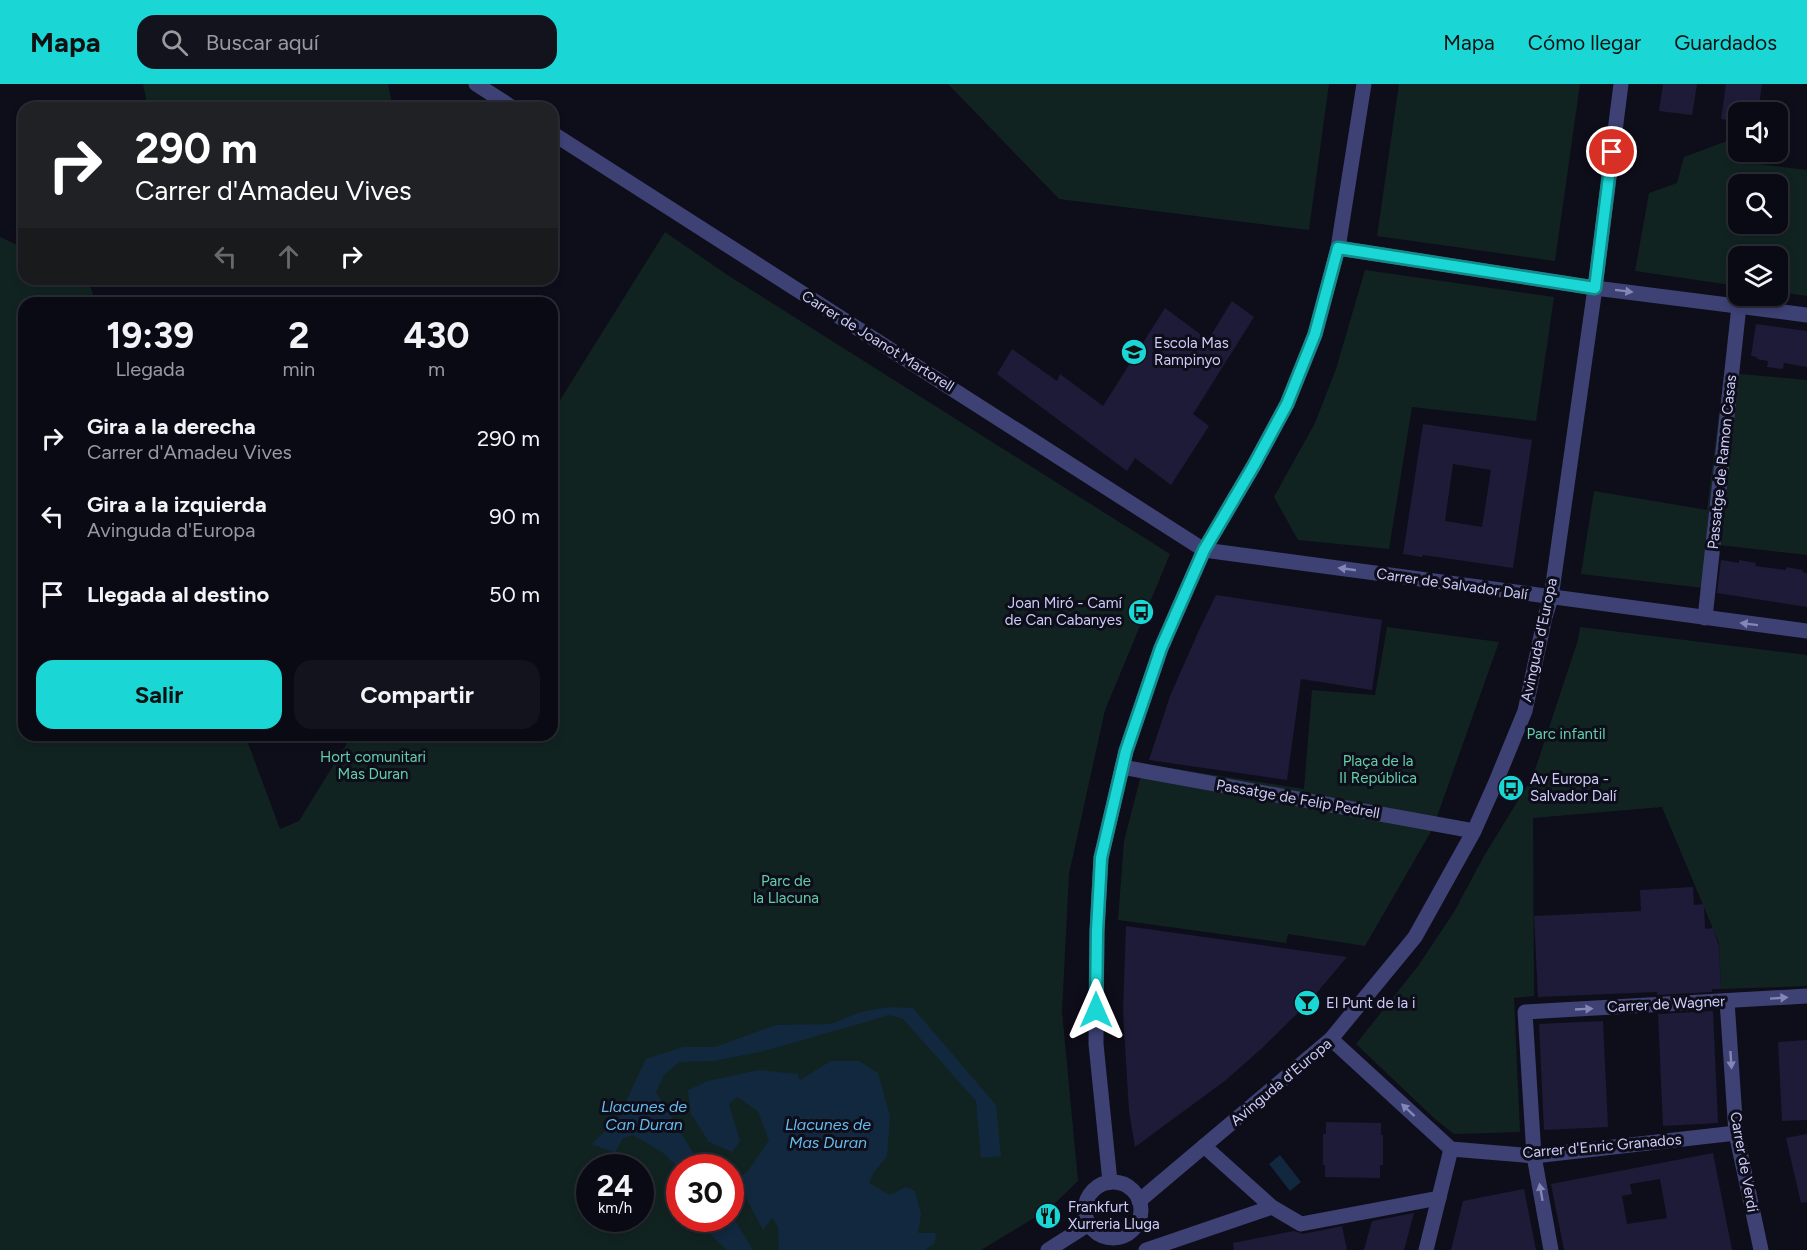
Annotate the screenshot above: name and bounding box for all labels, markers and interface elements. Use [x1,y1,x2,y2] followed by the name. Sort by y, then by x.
[137,15,557,69] search box
[30,25,101,59] text: Mapa
[158,26,191,59] icon: search
[206,29,319,56] text: Buscar aquí
[1443,30,1495,55] text: Mapa
[1528,30,1641,55] text: Cómo llegar
[1674,30,1777,55] text: Guardados
[1728,102,1788,306] map controls
[1728,102,1788,162] button: sound
[135,123,258,174] text: 290 m
[36,126,114,204] icon: right
[1586,126,1637,177] pin
[1595,135,1628,168] icon: arrive
[135,174,412,207] text: Carrer d'Amadeu Vives
[1728,174,1788,234] button: search
[209,240,242,273] icon: left
[272,240,305,273] icon: ahead
[335,240,368,273] icon: right
[1728,246,1788,306] button: layers
[1615,286,1634,296] one-way arrow
[798,287,958,395] street label: Carrer de Joanot Martorell
[106,314,194,357] text: 19:39
[288,314,309,357] text: 2
[404,314,470,357] text: 430
[1154,334,1229,369] place label: Escola Mas Rampinyo
[1119,337,1149,367] school or university icon: Escola Mas Rampinyo
[115,357,185,381] text: Llegada
[282,357,315,381] text: min
[428,357,445,381] text: m
[1704,374,1740,550] street label: Passatge de Ramon Casas
[87,413,256,440] text: Gira a la derecha
[36,422,69,455] icon: right
[477,425,540,452] text: 290 m
[87,440,292,464] text: Carrer d'Amadeu Vives
[87,491,267,518] text: Gira a la izquierda
[36,500,69,533] icon: left
[489,503,540,530] text: 90 m
[87,518,255,542] text: Avinguda d'Europa
[1375,564,1530,604] street label: Carrer de Salvador Dalí
[1338,565,1357,574] one-way arrow
[1517,576,1561,704] street label: Avinguda d'Europa
[36,578,69,611] icon: arrive
[87,581,269,608] text: Llegada al destino
[489,581,540,608] text: 50 m
[1005,594,1124,629] place label: Joan Miró - Camí de Can Cabanyes
[1126,597,1156,627] bus stop icon: Joan Miró - Camí de Can Cabanyes
[1739,619,1758,629] one-way arrow
[36,660,282,729] button: Salir
[294,660,540,729] button: Compartir
[1527,725,1605,743] park label: Parc infantil
[320,748,426,783] park label: Hort comunitari Mas Duran
[1339,752,1417,787] park label: Plaça de la II República
[1530,770,1618,805] place label: Av Europa - Salvador Dalí
[1496,773,1526,803] bus stop icon: Av Europa - Salvador Dalí
[1215,776,1381,822] street label: Passatge de Felip Pedrell
[753,872,819,907] park label: Parc de la Llacuna
[1064,978,1128,1042] position arrow
[1292,988,1322,1018] bar icon: El Punt de la i
[1607,992,1725,1016] street label: Carrer de Wagner
[1769,993,1788,1003] one-way arrow
[1326,994,1415,1012] place label: El Punt de la i
[1574,1004,1593,1013] one-way arrow
[1227,1035,1335,1129] street label: Avinguda d'Europa
[1727,1050,1736,1069] one-way arrow
[601,1097,687,1134] water label: Llacunes de Can Duran
[1400,1103,1415,1117] one-way arrow
[1726,1110,1762,1214] street label: Carrer de Verdi
[785,1115,871,1152] water label: Llacunes de Mas Duran
[1522,1130,1682,1162] street label: Carrer d'Enric Granados
[666,1154,744,1232] speed limit sign: 30
[597,1167,633,1204] text: 24
[1536,1183,1545,1202] one-way arrow
[1068,1198,1160,1233] place label: Frankfurt Xurreria Lluga
[598,1199,632,1217] text: km/h
[1033,1201,1063,1231] restaurant icon: Frankfurt Xurreria Lluga

